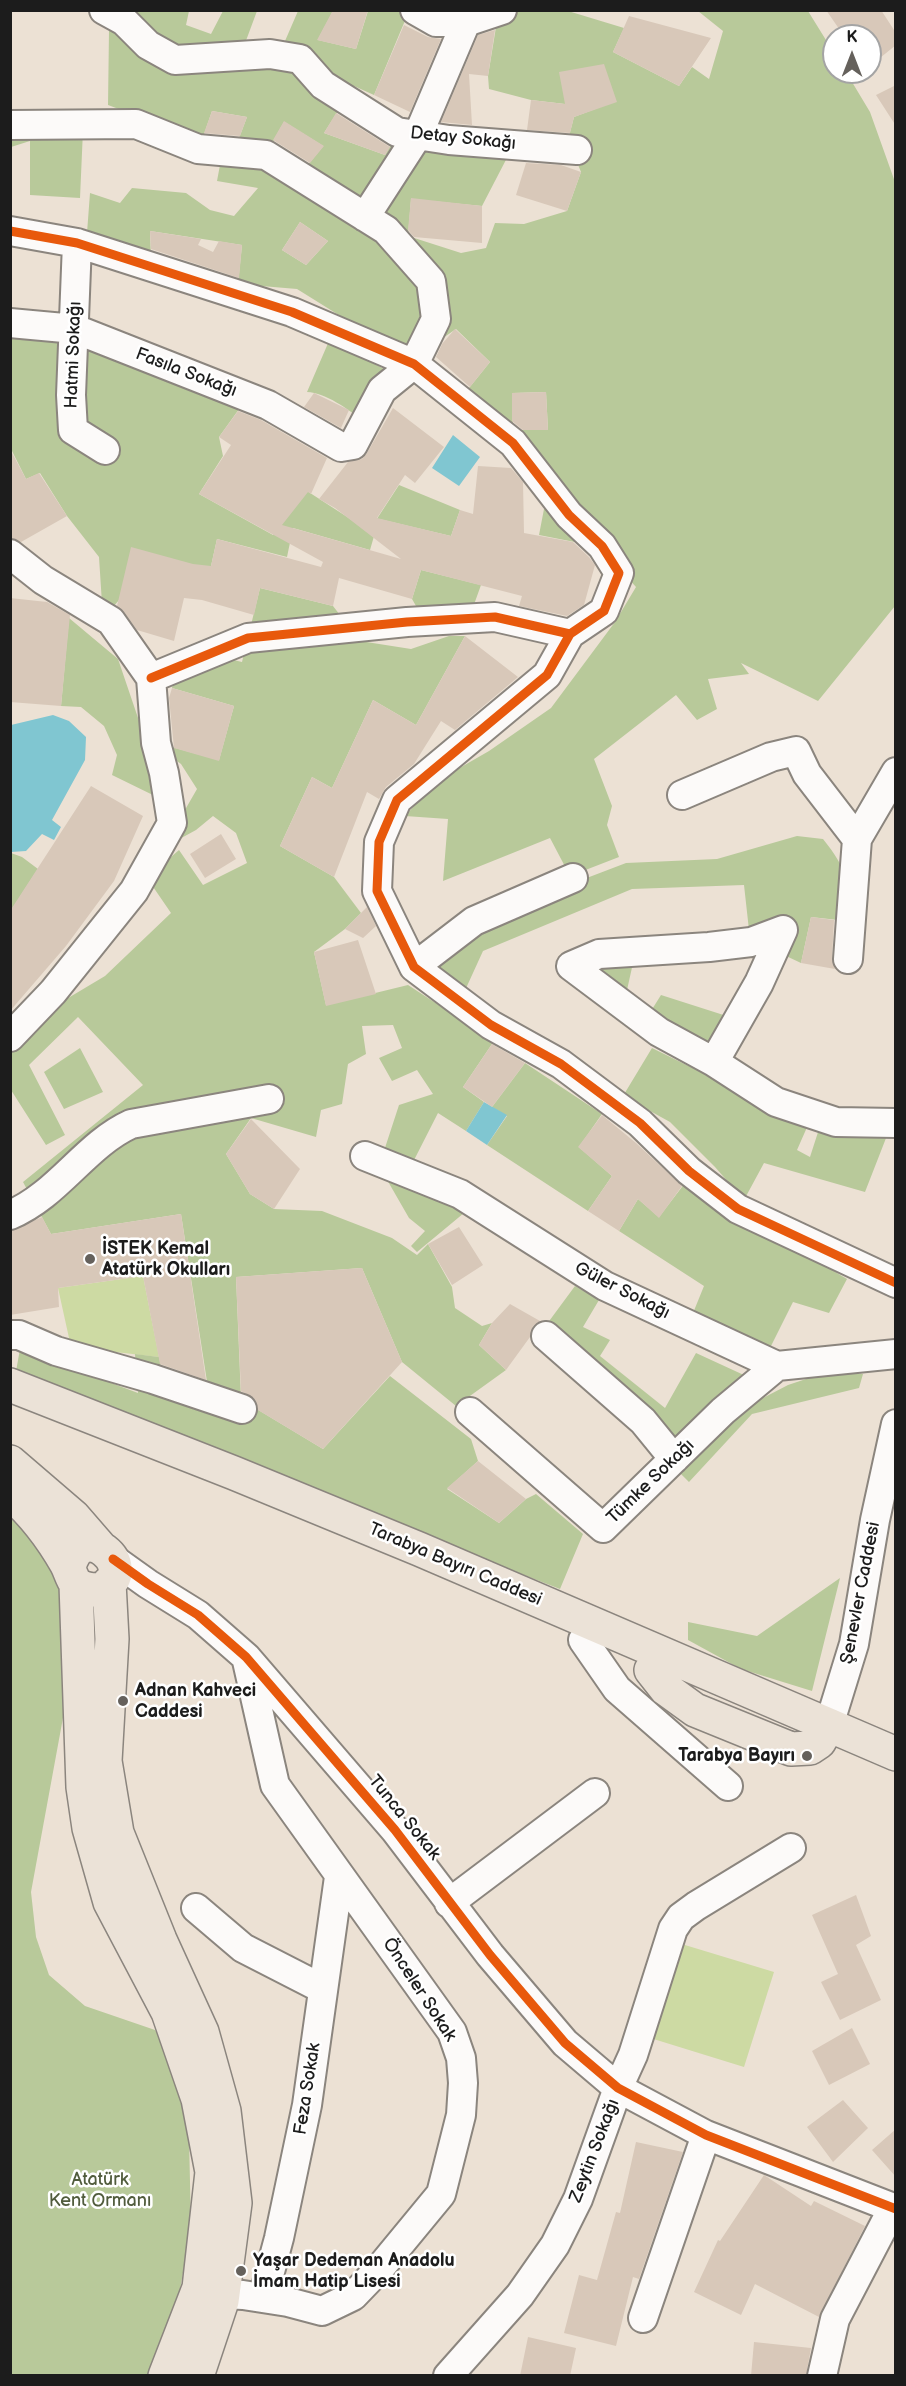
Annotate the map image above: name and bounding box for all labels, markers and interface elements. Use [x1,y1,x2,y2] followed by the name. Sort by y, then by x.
[822,24,882,84] north arrow
[847,28,857,47] text: K
[409,123,517,155] street label: Detay Sokağı
[61,301,87,409] street label: Hatmi Sokağı
[132,344,240,402] street label: Fasıla Sokağı
[102,1238,230,1280] place label: İSTEK Kemal Atatürk Okulları
[83,1252,97,1266] marker: İSTEK Kemal Atatürk Okulları
[571,1258,673,1324] street label: Güler Sokağı
[603,1435,699,1529] street label: Tümke Sokağı
[365,1519,545,1611] street label: Tarabya Bayırı Caddesi
[837,1520,885,1666] street label: Şenevler Caddesi
[135,1680,256,1722] place label: Adnan Kahveci Caddesi
[116,1694,130,1708] marker: Adnan Kahveci Caddesi
[678,1745,795,1767] place label: Tarabya Bayırı
[800,1749,814,1763] marker: Tarabya Bayırı
[363,1771,445,1865] street label: Tunca Sokak
[377,1934,461,2046] street label: Önceler Sokak
[290,2041,326,2137] street label: Feza Sokak
[565,2096,625,2206] street label: Zeytin Sokağı
[49,2169,151,2212] park label: Atatürk Kent Ormanı
[253,2250,455,2292] place label: Yaşar Dedeman Anadolu İmam Hatip Lisesi
[234,2264,248,2278] marker: Yaşar Dedeman Anadolu İmam Hatip Lisesi

